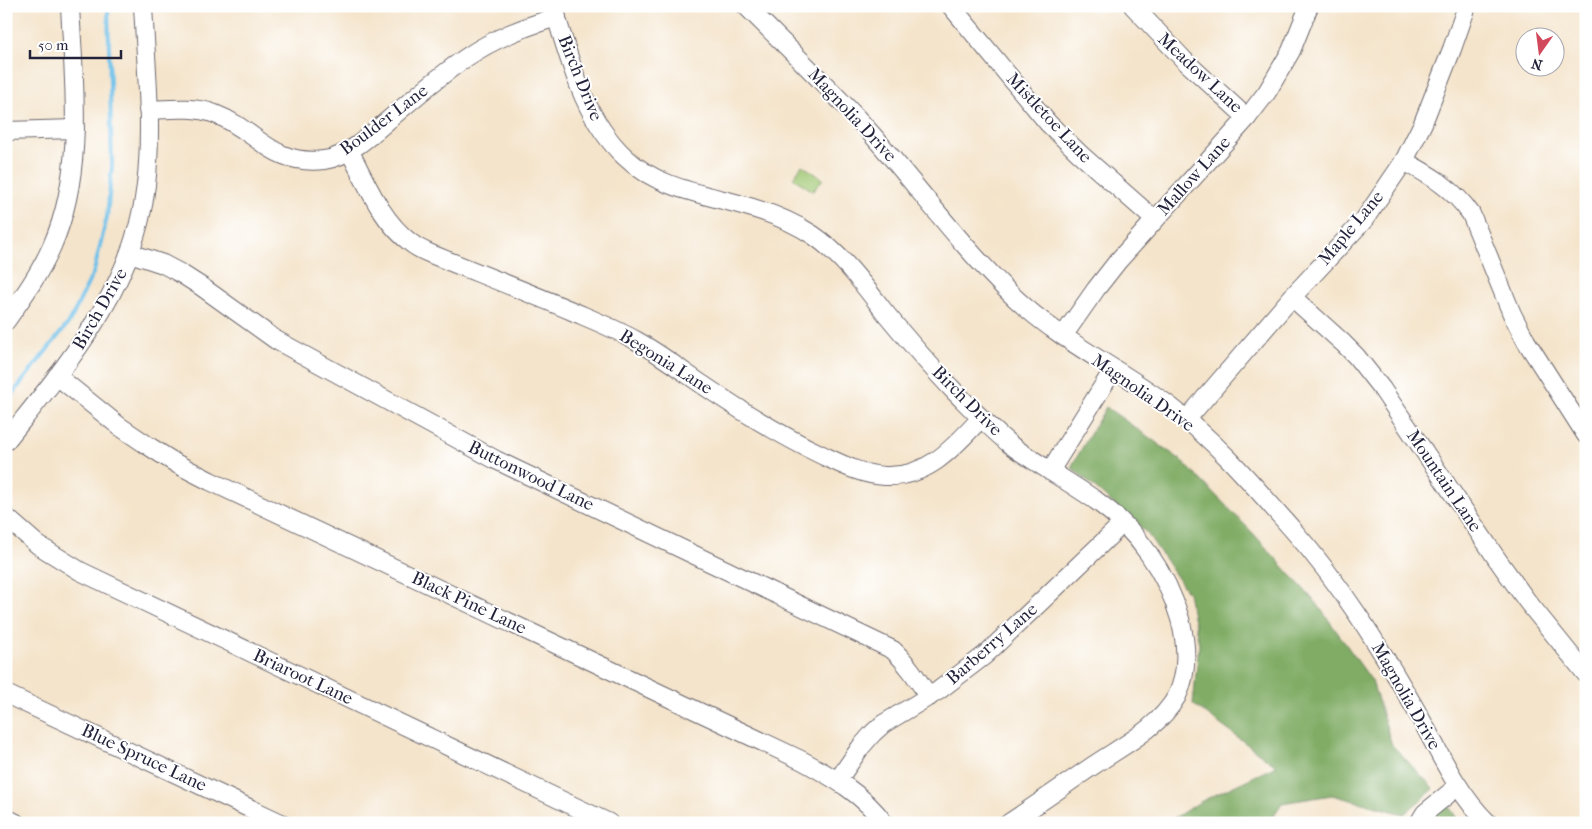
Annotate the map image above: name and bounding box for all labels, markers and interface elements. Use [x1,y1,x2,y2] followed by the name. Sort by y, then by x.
[30,28,121,60] scale bar
[1514,28,1564,78] north arrow
[1153,29,1247,118] street label: Meadow Lane
[553,32,607,124] street label: Birch Drive
[38,36,69,54] text: 50 m
[1529,55,1544,74] text: N
[803,64,901,166] street label: Magnolia Drive
[1002,69,1096,167] street label: Mistletoe Lane
[336,80,432,160] street label: Boulder Lane
[1153,132,1235,220] street label: Mallow Lane
[1314,187,1388,269] street label: Maple Lane
[68,265,132,353] street label: Birch Drive
[616,325,716,399] street label: Begonia Lane
[1088,350,1198,436] street label: Magnolia Drive
[928,362,1006,440] street label: Birch Drive
[1402,426,1486,536] street label: Mountain Lane
[465,436,597,516] street label: Buttonwood Lane
[408,567,530,639] street label: Black Pine Lane
[942,599,1042,689] street label: Barberry Lane
[1367,639,1445,753] street label: Magnolia Drive
[250,645,356,709] street label: Briaroot Lane
[78,720,210,796] street label: Blue Spruce Lane

